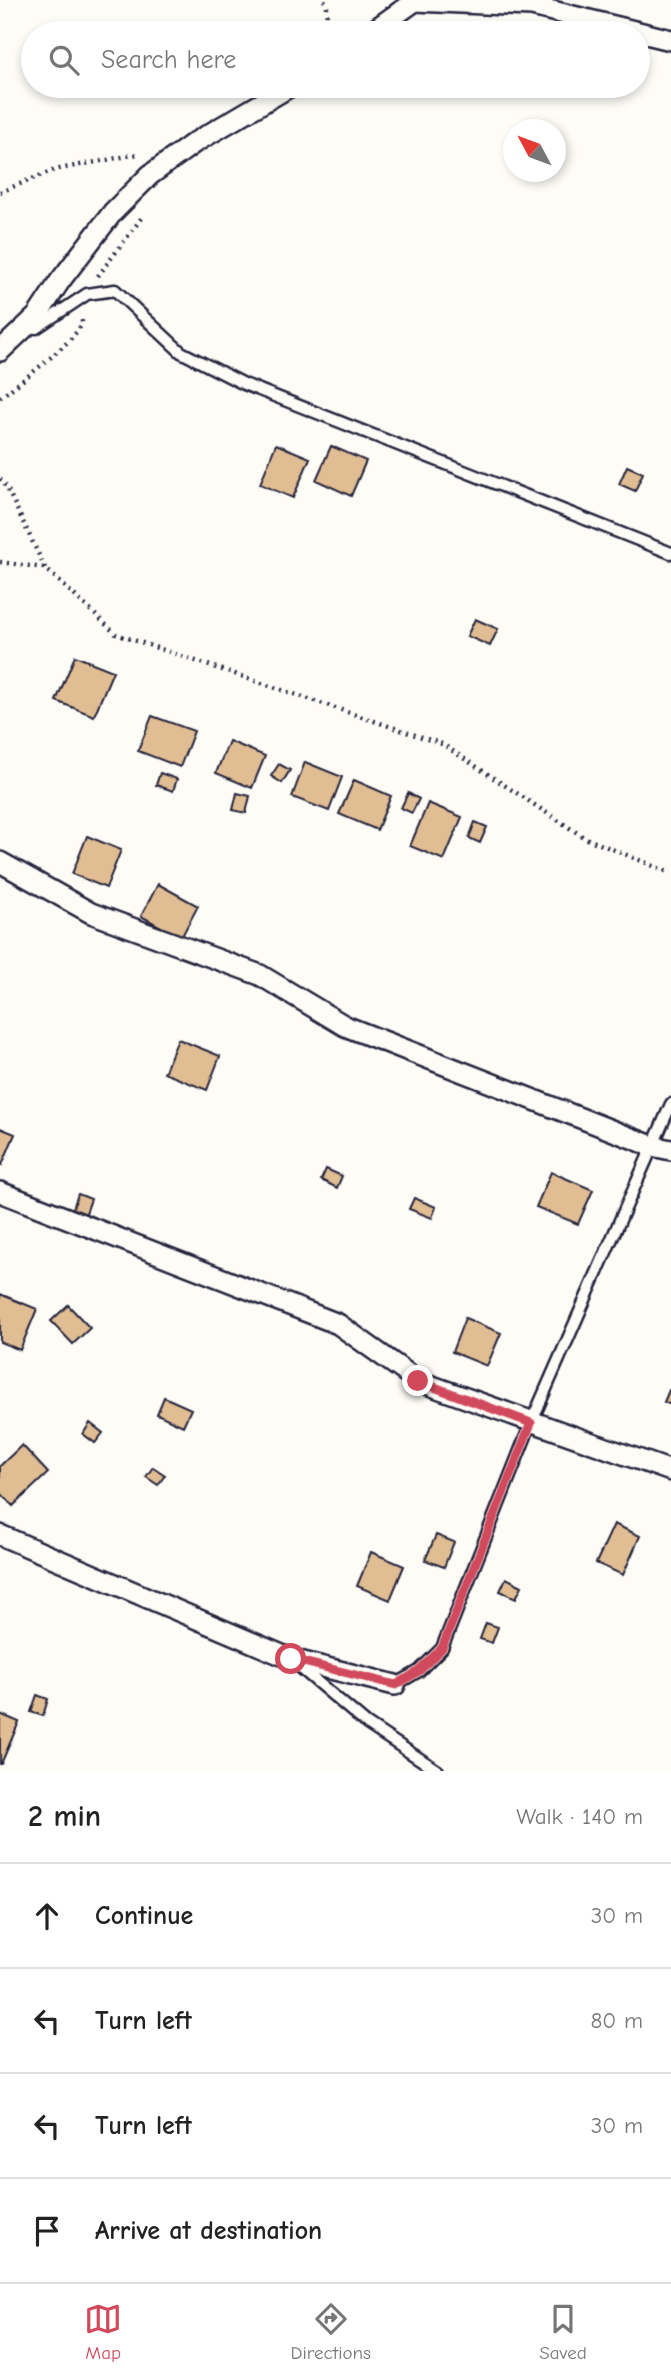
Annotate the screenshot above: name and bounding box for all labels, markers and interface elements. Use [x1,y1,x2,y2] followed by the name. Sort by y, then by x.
[21,21,650,98] search box
[45,41,83,79] icon: search
[101,45,236,75] text: Search here
[503,119,566,182] north arrow
[402,1365,433,1396] route end
[275,1643,306,1674] route start
[28,1799,101,1834] text: 2 min
[516,1803,643,1830] text: Walk · 140 m
[28,1897,66,1935] icon: ahead
[95,1901,193,1931] text: Continue
[591,1902,643,1929] text: 30 m
[28,2002,66,2040] icon: left
[95,2006,192,2036] text: Turn left
[590,2007,643,2034] text: 80 m
[28,2107,66,2145] icon: left
[95,2111,192,2141] text: Turn left
[591,2112,643,2139] text: 30 m
[28,2212,66,2250] icon: arrive
[95,2216,322,2246] text: Arrive at destination
[84,2300,122,2364] tab: Map
[291,2300,371,2364] tab: Directions
[539,2300,587,2364] tab: Saved

